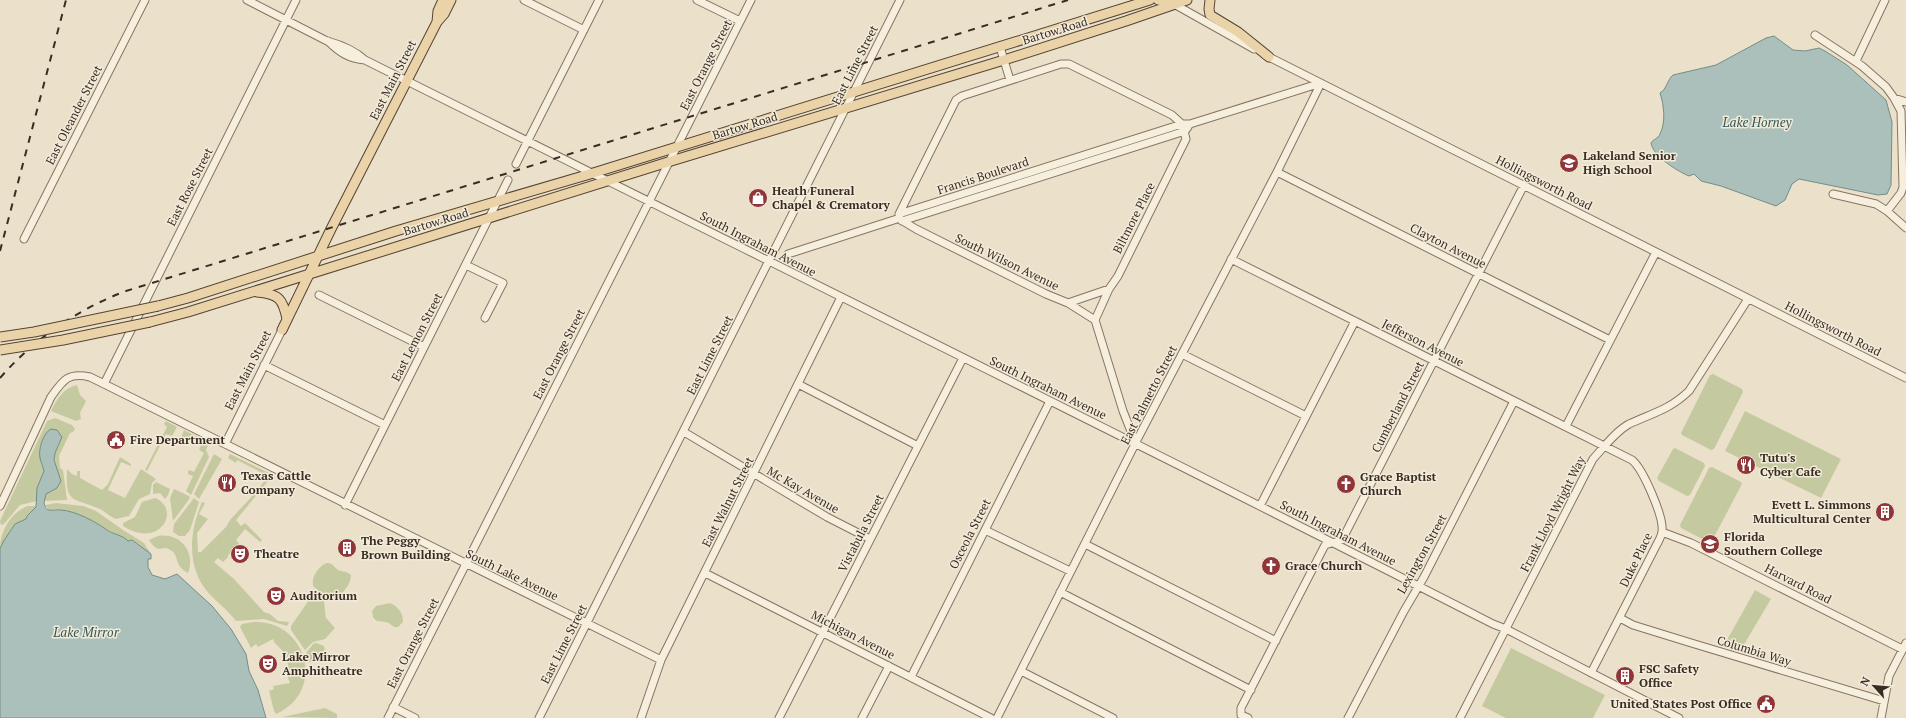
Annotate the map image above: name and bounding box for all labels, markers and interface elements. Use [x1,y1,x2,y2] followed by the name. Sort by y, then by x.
[1020,13,1090,48] street label: Bartow Road
[676,17,735,113] street label: East Orange Street
[828,22,881,107] street label: East Lime Street
[366,37,419,122] street label: East Main Street
[42,62,105,167] street label: East Oleander Street
[710,108,780,143] street label: Bartow Road
[1721,113,1793,131] water label: Lake Horney
[163,145,216,228] street label: East Rose Street
[1583,148,1677,177] place label: Lakeland Senior High School
[1494,152,1595,213] street label: Hollingsworth Road
[1558,152,1580,174] school or university icon: Lakeland Senior High School
[935,154,1031,197] street label: Francis Boulevard
[1109,180,1158,256] street label: Biltmore Place
[772,183,891,212] place label: Heath Funeral Chapel & Crematory
[747,187,769,209] shop icon: Heath Funeral Chapel & Crematory
[401,204,471,239] street label: Bartow Road
[698,208,819,279] street label: South Ingraham Avenue
[1408,220,1489,271] street label: Clayton Avenue
[953,230,1062,293] street label: South Wilson Avenue
[388,290,446,384] street label: East Lemon Street
[1783,298,1884,359] street label: Hollingsworth Road
[529,306,588,402] street label: East Orange Street
[683,312,736,397] street label: East Lime Street
[1380,316,1467,370] street label: Jefferson Avenue
[221,327,274,412] street label: East Main Street
[1117,342,1180,447] street label: East Palmetto Street
[987,353,1109,422] street label: South Ingraham Avenue
[1368,358,1427,455] street label: Cumberland Street
[105,429,127,451] public building icon: Fire Department
[130,432,225,447] place label: Fire Department
[1760,450,1822,479] place label: Tutu's Cyber Cafe
[1517,453,1589,574] street label: Frank Lloyd Wright Way
[698,454,757,549] street label: East Walnut Street
[1735,454,1757,476] restaurant icon: Tutu's Cyber Cafe
[765,463,842,516] street label: Mc Kay Avenue
[241,468,312,497] place label: Texas Cattle Company
[1360,469,1437,498] place label: Grace Baptist Church
[216,472,238,494] restaurant icon: Texas Cattle Company
[1335,473,1357,495] church icon: Grace Baptist Church
[834,491,887,574] street label: Vistabula Street
[945,496,994,571] street label: Osceola Street
[1278,497,1399,568] street label: South Ingraham Avenue
[1753,497,1872,526] place label: Evett L. Simmons Multicultural Center
[1874,501,1896,523] building icon: Evett L. Simmons Multicultural Center
[1393,511,1450,596] street label: Lexington Street
[1724,529,1823,558] place label: Florida Southern College
[1616,530,1655,589] street label: Duke Place
[361,533,450,562] place label: The Peggy Brown Building
[1699,533,1721,555] school or university icon: Florida Southern College
[336,537,358,559] building icon: The Peggy Brown Building
[229,543,251,565] theatre icon: Theatre
[254,546,300,561] place label: Theatre
[464,546,561,603] street label: South Lake Avenue
[1260,555,1282,577] church icon: Grace Church
[1285,558,1363,573] place label: Grace Church
[1762,560,1834,607] street label: Harvard Road
[265,585,287,607] theatre icon: Auditorium
[290,588,357,603] place label: Auditorium
[383,595,442,691] street label: East Orange Street
[537,601,590,686] street label: East Lime Street
[809,607,898,662] street label: Michigan Avenue
[52,623,120,641] water label: Lake Mirror
[1715,632,1794,669] street label: Columbia Way
[282,649,363,678] place label: Lake Mirror Amphitheatre
[257,653,279,675] theatre icon: Lake Mirror Amphitheatre
[1639,661,1699,690] place label: FSC Safety Office
[1614,665,1636,687] building icon: FSC Safety Office
[1854,666,1894,706] north arrow
[1857,674,1874,688] text: N
[1755,693,1777,715] public building icon: United States Post Office
[1611,696,1753,711] place label: United States Post Office

